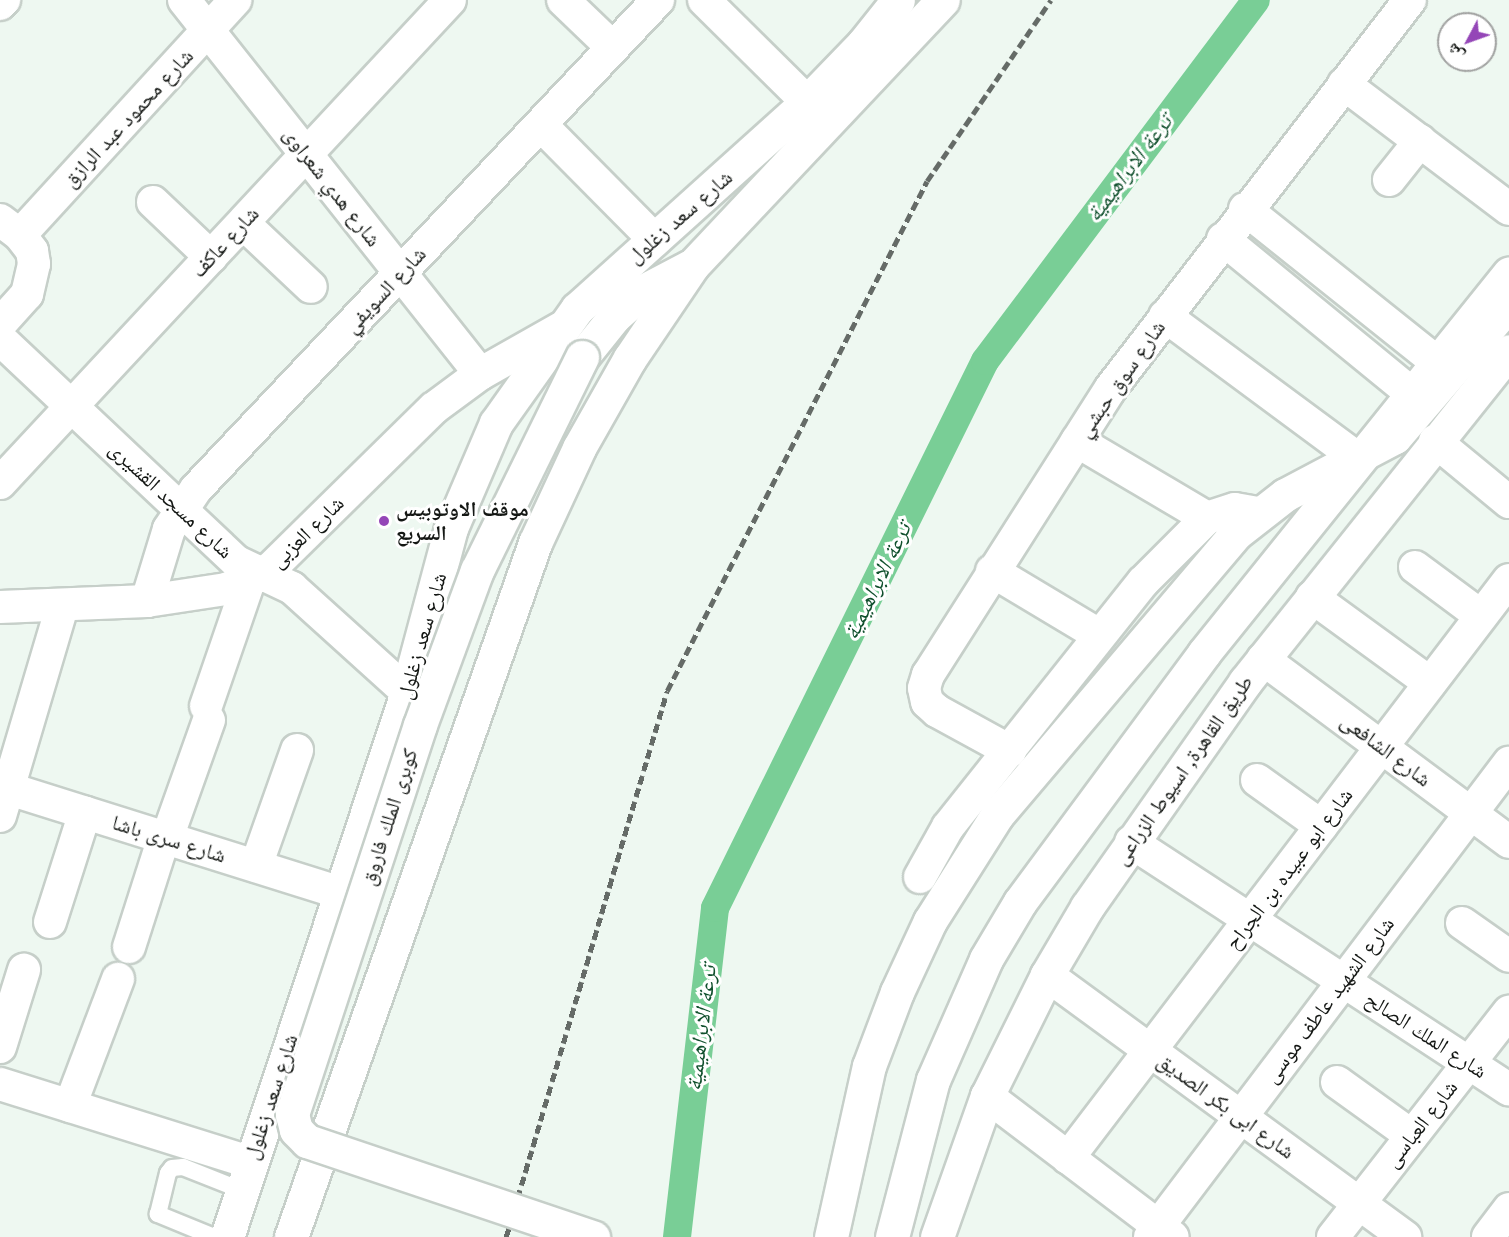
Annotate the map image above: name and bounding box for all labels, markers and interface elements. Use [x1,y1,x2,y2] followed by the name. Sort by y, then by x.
[1437,12,1497,72] north arrow
[1442,40,1468,65] text: ش
[57,44,199,192] street label: شارع محمود عبد الرازق
[1080,110,1178,226] water label: ترعة الابراهيمية
[278,122,386,252] street label: شارع هدي شعراوى
[622,165,738,269] street label: شارع سعد زغلول
[186,201,264,283] street label: شارع عاكف
[339,242,431,338] street label: شارع السويفي
[1071,316,1171,442] street label: شارع سوق حبشي
[104,436,238,564] street label: شارع مسجد القشيرى
[265,491,349,573] street label: شارع العزبى
[396,496,529,546] place label: موقف الاوتوبيس السريع
[377,514,391,528] marker: موقف الاوتوبيس السريع
[837,518,917,644] water label: ترعة الابراهيمية
[392,570,452,702] street label: شارع سعد زغلول
[1108,670,1258,870] street label: طريق القاهرة, اسيوط الزراعى
[1336,708,1436,792] street label: شارع الشافعى
[355,745,423,889] street label: كوبرى الملك فاروق
[1220,783,1358,955] street label: شارع ابو عبيده بن الجراح
[109,810,229,868] street label: شارع سرى باشا
[1258,912,1400,1088] street label: شارع الشهيد عاطف موسى
[680,964,722,1092] water label: ترعة الابراهيمية
[1360,986,1492,1084] street label: شارع الملك الصالح
[239,1031,303,1163] street label: شارع سعد زغلول
[1152,1048,1300,1164] street label: شارع ابى بكر الصديق
[1379,1075,1463,1173] street label: شارع العباسى

